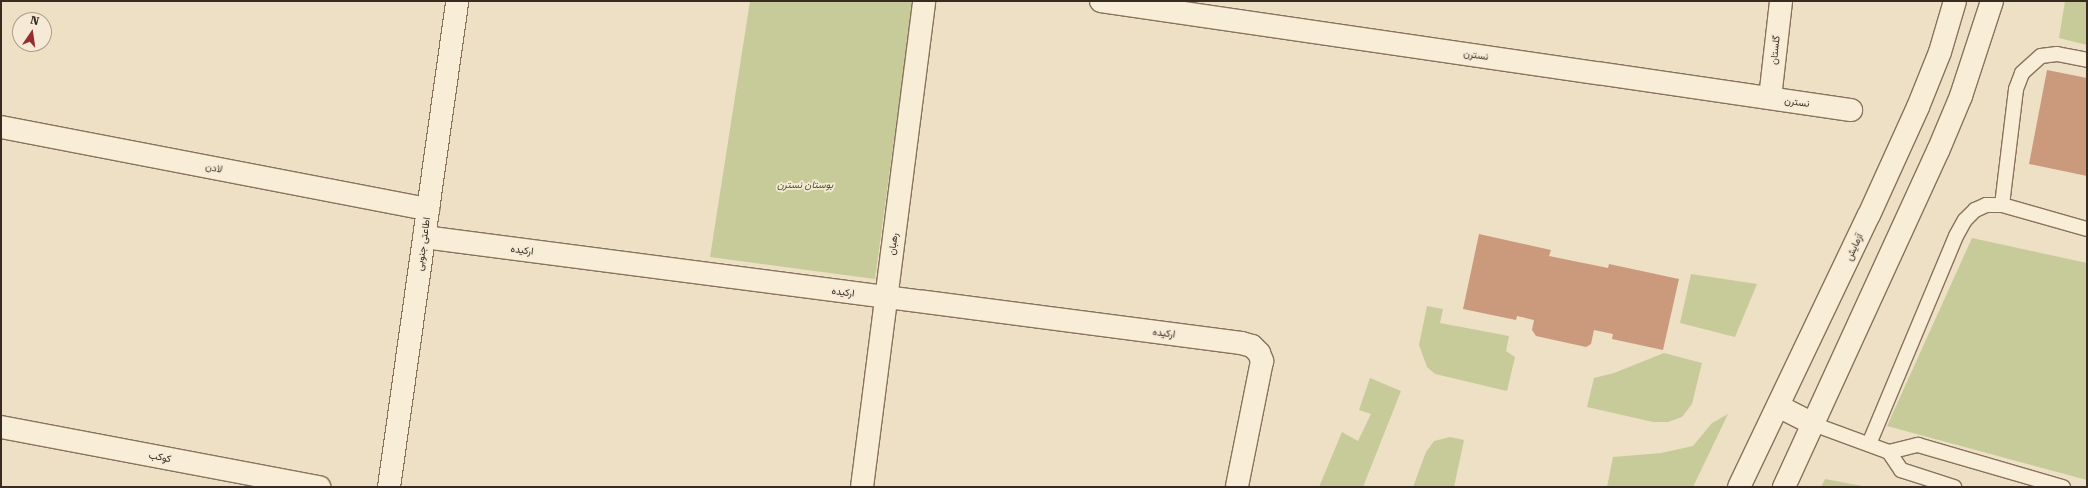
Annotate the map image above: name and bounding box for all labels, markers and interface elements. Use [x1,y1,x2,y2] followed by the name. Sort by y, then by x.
[12,12,52,52] north arrow
[29,14,40,28] text: N
[1768,35,1782,65] street label: گلستان
[1463,47,1489,63] street label: نسترن
[1784,94,1810,110] street label: نسترن
[204,160,224,176] street label: لادن
[777,179,833,191] park label: بوستان نسترن
[413,216,433,272] street label: اطاعتی جنوبی
[886,232,900,256] street label: رهبان
[1843,232,1865,262] street label: آزمایش
[510,243,534,257] street label: ارکیده
[831,285,855,299] street label: ارکیده
[1152,326,1176,340] street label: ارکیده
[148,449,172,465] street label: کوکب

